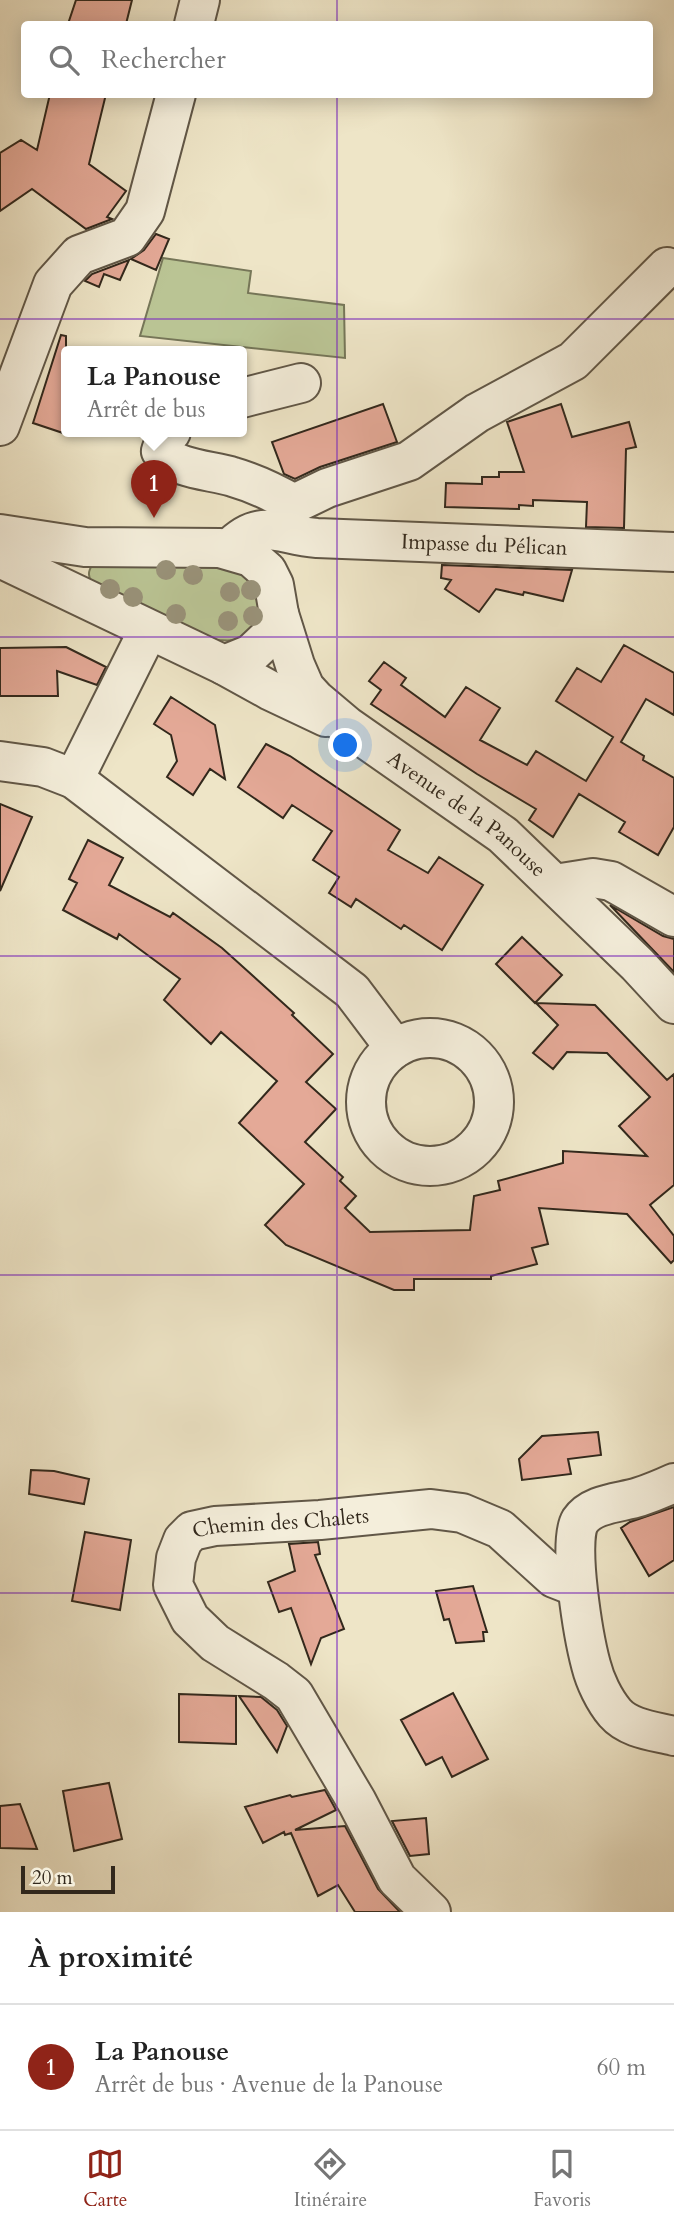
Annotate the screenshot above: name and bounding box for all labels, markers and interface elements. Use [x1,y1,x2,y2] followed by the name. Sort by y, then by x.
[21,21,653,98] search box
[45,41,83,79] icon: search
[101,42,226,77] text: Rechercher
[61,346,247,437] popup
[87,359,221,394] text: La Panouse
[87,394,205,425] text: Arrêt de bus
[131,460,177,518] pin: 1
[400,527,568,562] street label: Impasse du Pélican
[328,728,362,762] your location
[381,744,553,884] street label: Avenue de la Panouse
[190,1501,370,1545] street label: Chemin des Chalets
[21,1863,116,1895] scale bar
[32,1865,73,1891] text: 20 m
[28,1937,193,1978] text: À proximité
[95,2034,229,2069] text: La Panouse
[45,2052,57,2083] text: 1
[597,2052,646,2083] text: 60 m
[95,2069,443,2100] text: Arrêt de bus · Avenue de la Panouse
[83,2145,127,2213] tab: Carte
[294,2145,367,2213] tab: Itinéraire
[533,2145,591,2213] tab: Favoris

